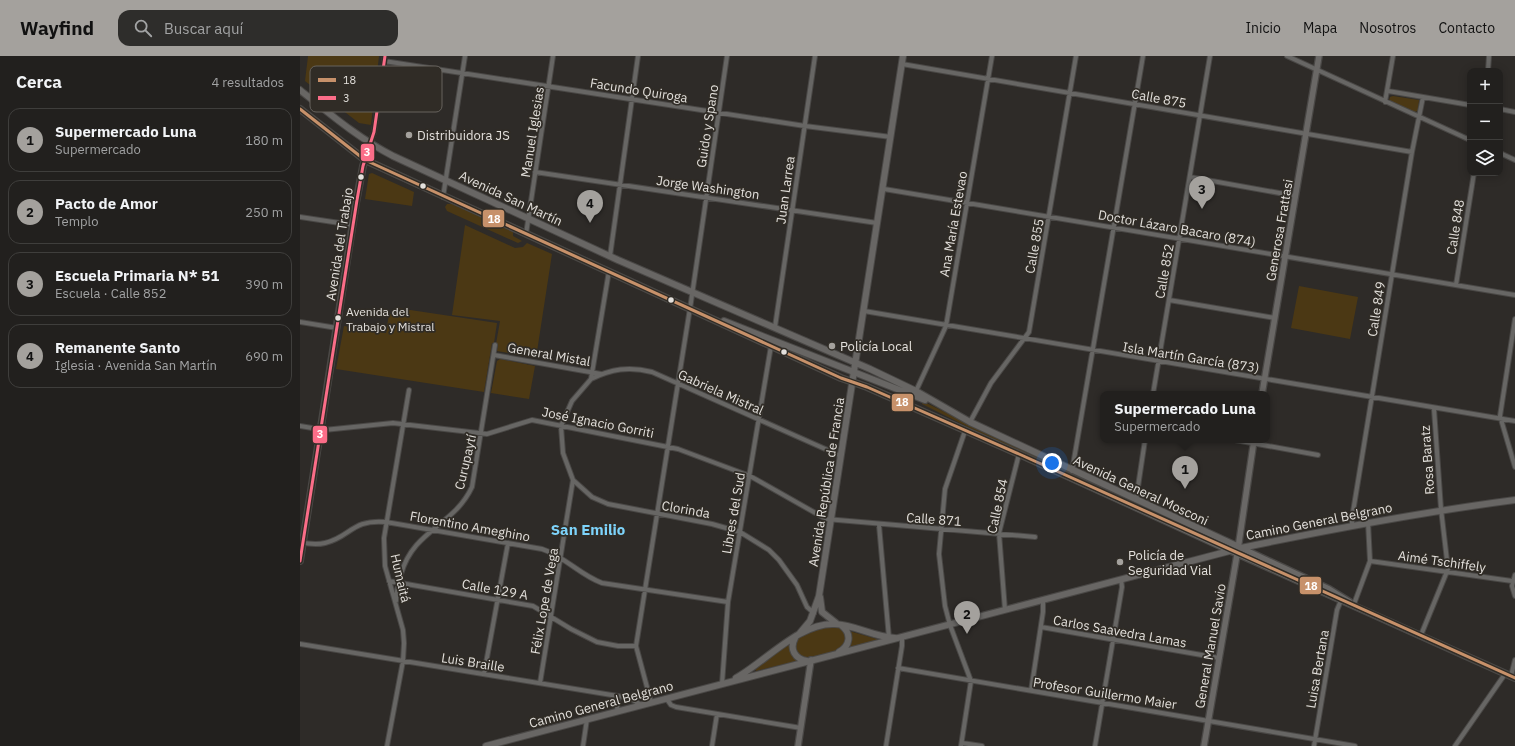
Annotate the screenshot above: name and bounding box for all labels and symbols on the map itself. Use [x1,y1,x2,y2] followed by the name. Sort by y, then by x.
[310,66,442,112] legend
[343,73,356,87] text: 18
[589,74,689,107] street label: Facundo Quiroga
[693,83,722,169] street label: Guido y Spano
[1130,85,1188,112] street label: Calle 875
[517,86,548,179] street label: Manuel Iglesias
[343,91,350,105] text: 3
[417,127,510,144] place label: Distribuidora JS
[404,130,414,140] marker: Distribuidora JS
[360,143,375,162] line badge: 3
[364,145,370,159] text: 3
[772,155,799,225] street label: Juan Larrea
[456,167,565,230] street label: Avenida San Martín
[936,170,971,278] street label: Ana María Estevao
[356,172,366,182] unlabelled marker
[655,172,761,203] street label: Jorge Washington
[1189,176,1215,209] pin: 3
[1262,178,1297,282] street label: Generosa Frattasi
[418,181,428,191] unlabelled marker
[322,186,357,302] street label: Avenida del Trabajo
[577,190,603,223] pin: 4
[1443,198,1468,256] street label: Calle 848
[1097,206,1257,251] street label: Doctor Lázaro Bacaro (874)
[482,209,505,228] line badge: 18
[487,212,501,226] text: 18
[1021,217,1048,275] street label: Calle 855
[1151,242,1178,300] street label: Calle 852
[1364,280,1389,338] street label: Calle 849
[666,295,676,305] unlabelled marker
[346,304,435,334] place label: Avenida del Trabajo y Mistral
[333,313,343,323] marker: Avenida del Trabajo y Mistral
[840,338,913,355] place label: Policía Local
[1121,338,1261,377] street label: Isla Martín García (873)
[506,339,592,370] street label: General Mistal
[827,341,837,351] marker: Policía Local
[779,347,789,357] unlabelled marker
[675,366,767,419] street label: Gabriela Mistral
[891,393,914,412] line badge: 18
[895,395,909,409] text: 18
[805,396,848,568] street label: Avenida República de Francia
[540,403,655,442] street label: José Ignacio Gorriti
[312,425,328,444] line badge: 3
[1417,425,1438,495] street label: Rosa Baratz
[317,427,323,441] text: 3
[451,432,480,491] street label: Curupaytí
[1070,452,1211,529] street label: Avenida General Mosconi
[1042,453,1062,473] your location
[1172,456,1198,489] pin: 1
[718,471,749,555] street label: Libres del Sud
[983,477,1012,535] street label: Calle 854
[660,497,711,522] street label: Clorinda
[1245,499,1394,544] street label: Camino General Belgrano
[408,508,531,545] street label: Florentino Ameghino
[906,509,962,530] street label: Calle 871
[551,520,625,539] district label: San Emilio
[527,546,562,656] street label: Félix Lope de Vega
[1128,547,1212,579] place label: Policía de Seguridad Vial
[1397,547,1487,576] street label: Aimé Tschiffely
[387,552,414,604] street label: Humaitá
[1115,557,1125,567] marker: Policía de Seguridad Vial
[460,575,530,604] street label: Calle 129 A
[1299,576,1322,595] line badge: 18
[1304,579,1318,593] text: 18
[1191,582,1230,710] street label: General Manuel Savio
[954,601,980,634] pin: 2
[1052,611,1188,652] street label: Carlos Saavedra Lamas
[1302,628,1333,710] street label: Luisa Bertana
[440,649,506,676] street label: Luis Braille
[1032,674,1178,713] street label: Profesor Guillermo Maier
[527,677,675,732] street label: Camino General Belgrano

